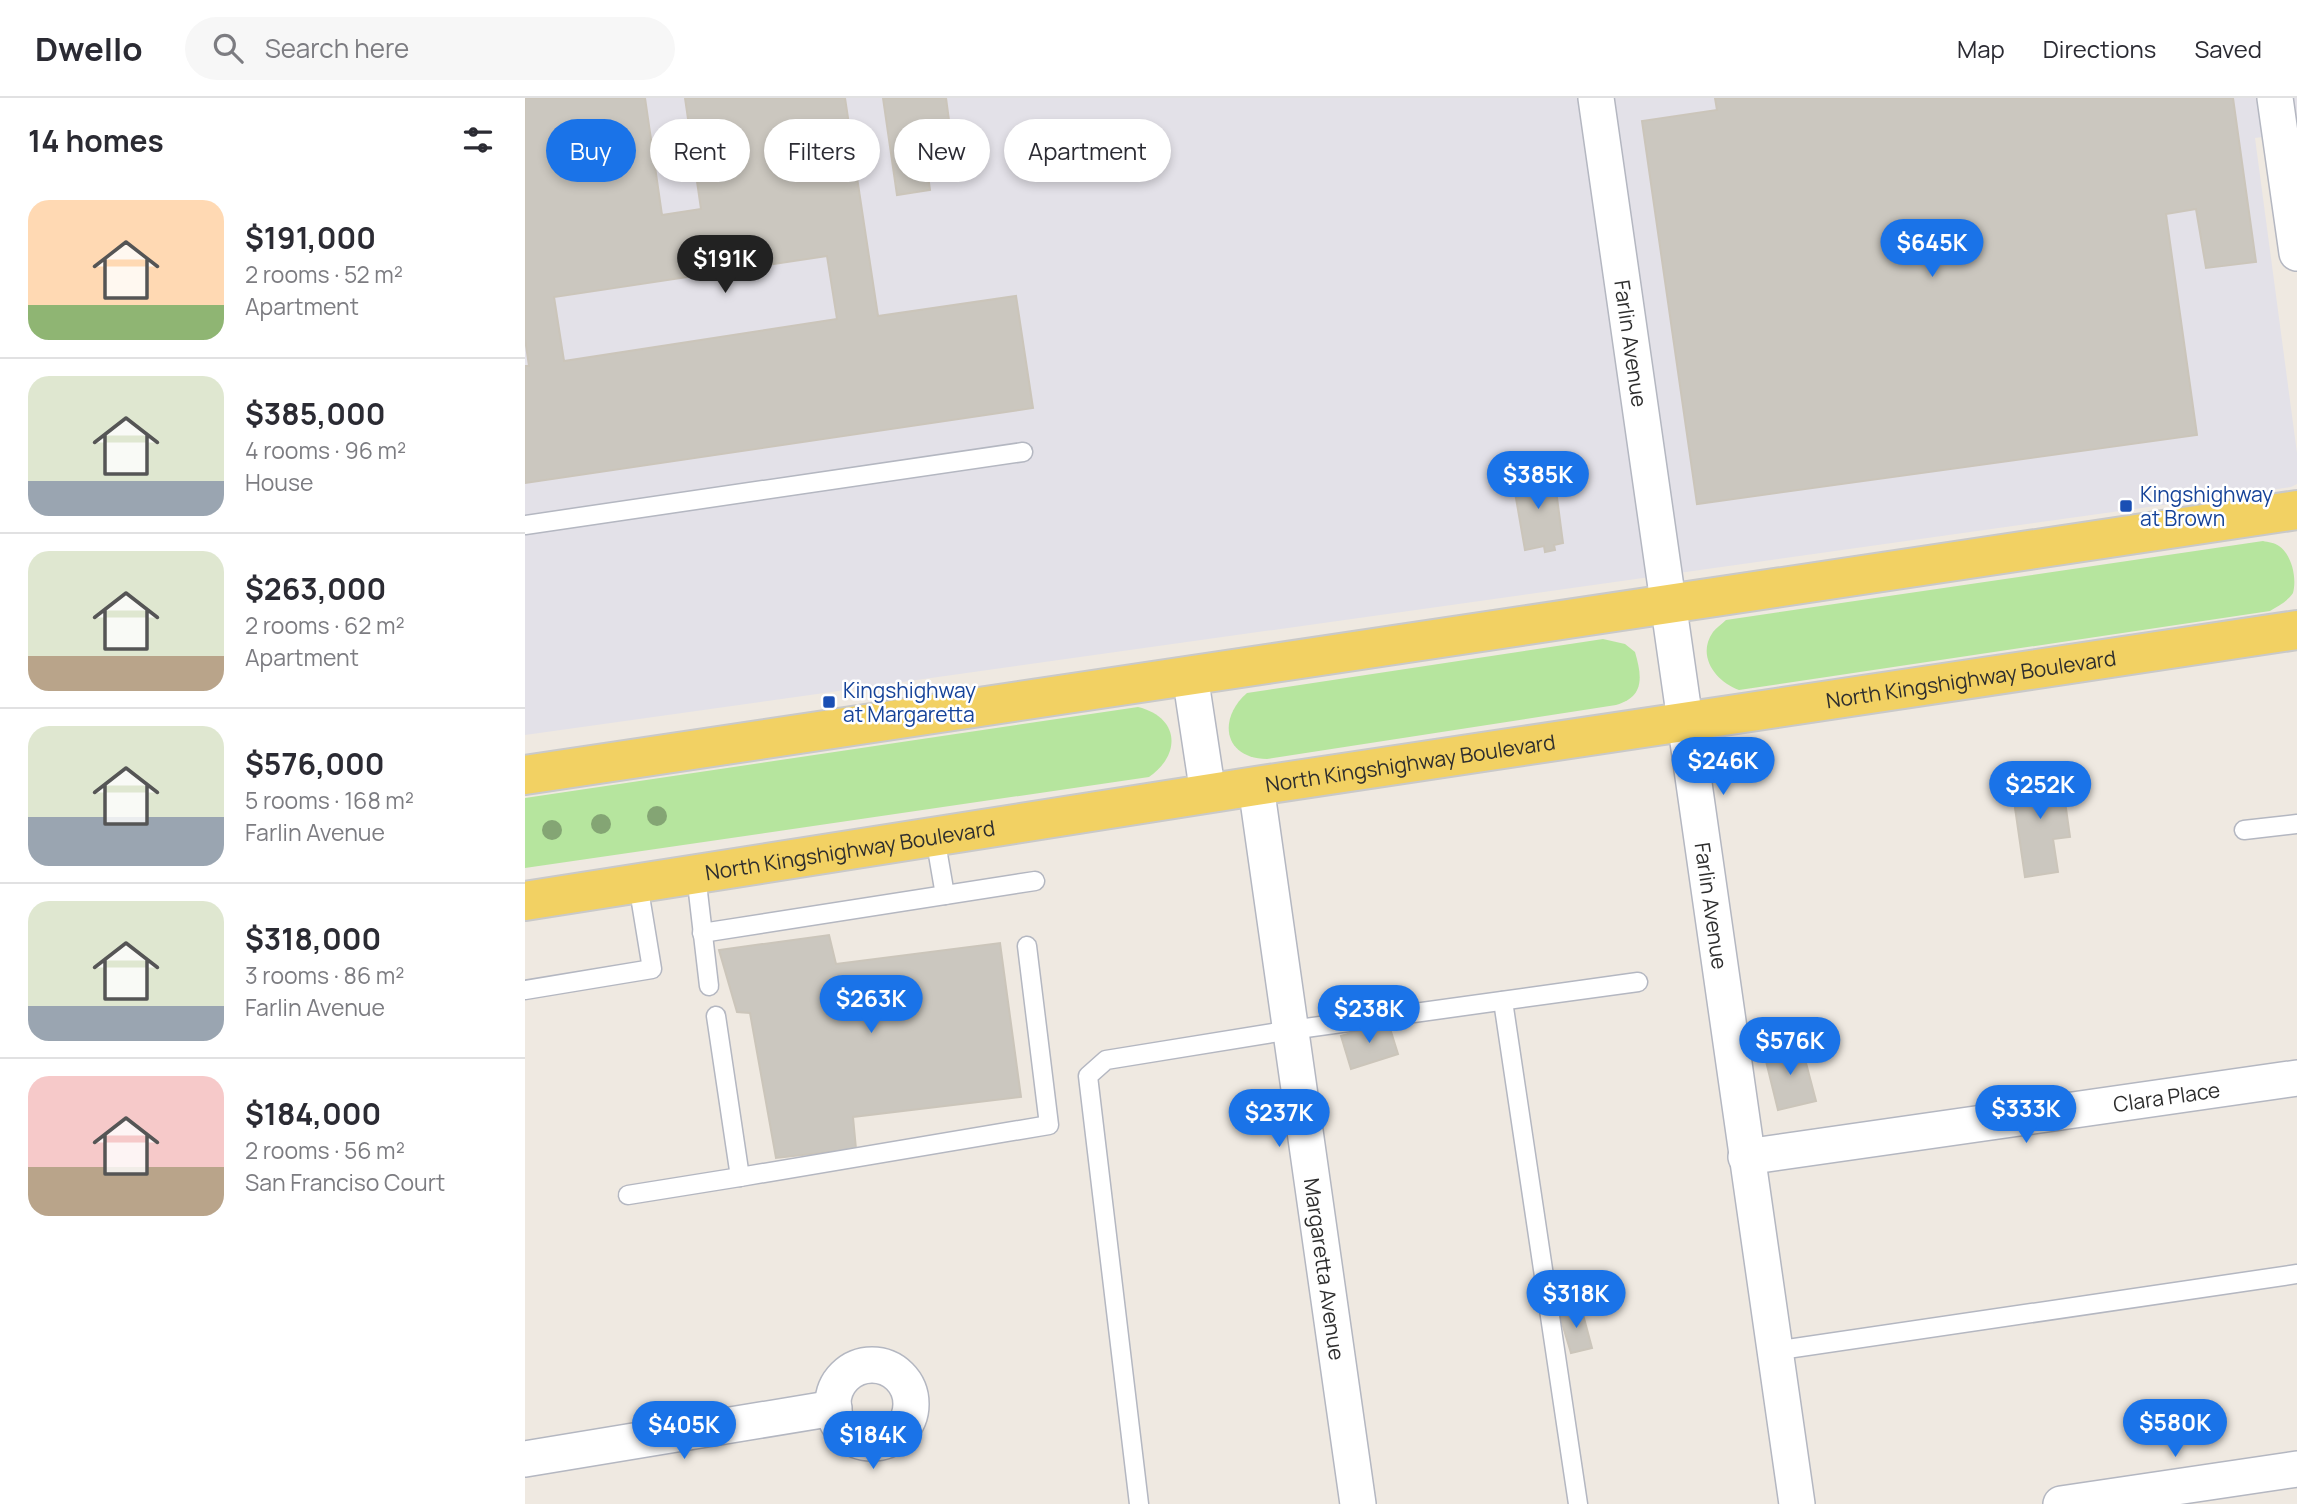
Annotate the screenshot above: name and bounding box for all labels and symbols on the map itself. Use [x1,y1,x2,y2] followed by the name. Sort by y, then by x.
[1883,220,1981,279] pin: $645K
[676,236,774,295] pin: $191K
[1608,278,1654,409] street label: Farlin Avenue
[1489,452,1587,511] pin: $385K
[2140,480,2273,532] place label: Kingshighway at Brown
[2118,498,2134,514] marker: Kingshighway at Brown
[1824,643,2118,714] street label: North Kingshighway Boulevard
[843,676,976,728] place label: Kingshighway at Margaretta
[821,694,837,710] marker: Kingshighway at Margaretta
[1263,727,1557,798] street label: North Kingshighway Boulevard
[1674,738,1772,797] pin: $246K
[1991,762,2089,821] pin: $252K
[703,813,997,886] street label: North Kingshighway Boulevard
[1689,841,1734,971] street label: Farlin Avenue
[822,976,920,1035] pin: $263K
[1320,986,1418,1045] pin: $238K
[1741,1018,1839,1077] pin: $576K
[2112,1075,2222,1118] street label: Clara Place
[1977,1086,2075,1145] pin: $333K
[1230,1090,1328,1149] pin: $237K
[1298,1176,1351,1362] street label: Margaretta Avenue
[1527,1270,1625,1330] pin: $318K
[2126,1400,2224,1459] pin: $580K
[635,1402,733,1461] pin: $405K
[824,1412,922,1471] pin: $184K

